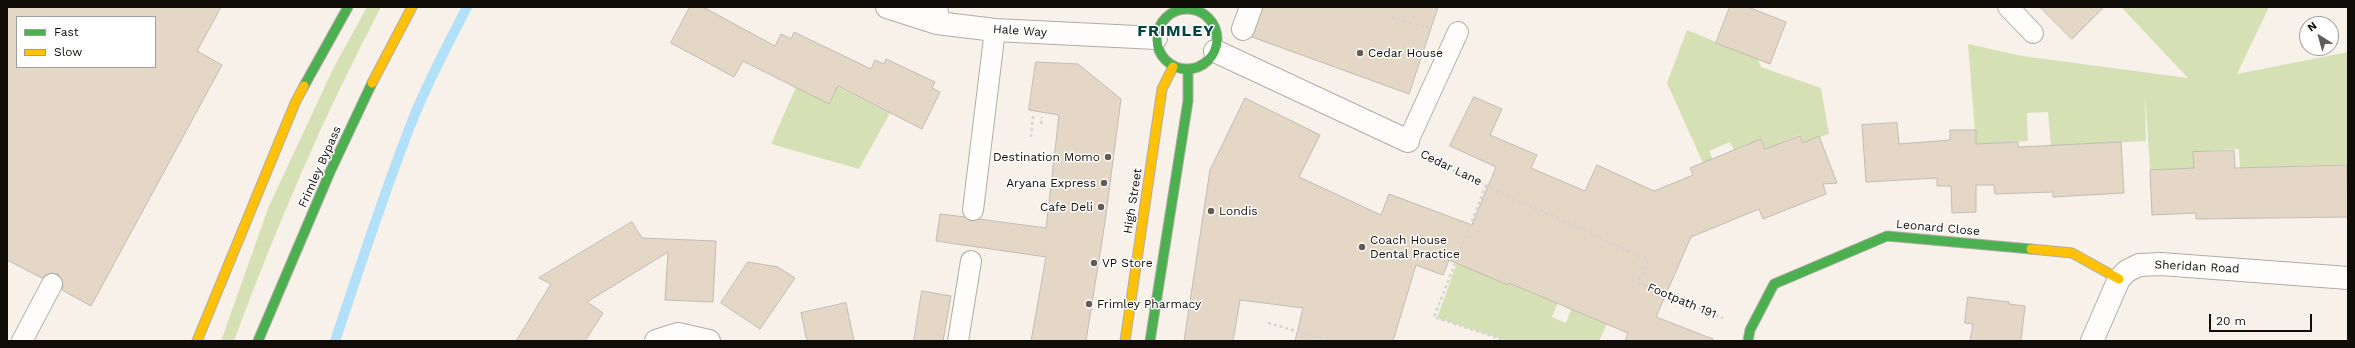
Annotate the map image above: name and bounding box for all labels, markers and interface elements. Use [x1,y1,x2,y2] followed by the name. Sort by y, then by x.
[16,16,156,68] legend
[2299,16,2339,56] north arrow
[2305,19,2319,34] text: N
[1137,21,1215,41] district label: FRIMLEY
[993,22,1047,40] street label: Hale Way
[54,25,79,39] text: Fast
[54,45,82,59] text: Slow
[1368,46,1443,60] place label: Cedar House
[1355,48,1365,58] marker: Cedar House
[296,124,344,210] street label: Frimley Bypass
[1418,147,1484,189] street label: Cedar Lane
[993,150,1100,164] place label: Destination Momo
[1103,152,1113,162] marker: Destination Momo
[1121,167,1145,235] street label: High Street
[1006,176,1096,190] place label: Aryana Express
[1099,178,1109,188] marker: Aryana Express
[1040,200,1093,214] place label: Cafe Deli
[1096,202,1106,212] marker: Cafe Deli
[1219,204,1258,218] place label: Londis
[1206,206,1216,216] marker: Londis
[1896,217,1980,239] street label: Leonard Close
[1370,233,1460,261] place label: Coach House Dental Practice
[1357,242,1367,252] marker: Coach House Dental Practice
[1102,256,1153,270] place label: VP Store
[1089,258,1099,268] marker: VP Store
[2154,258,2240,276] street label: Sheridan Road
[1645,280,1719,322] street label: Footpath 191
[1097,297,1201,311] place label: Frimley Pharmacy
[1084,299,1094,309] marker: Frimley Pharmacy
[2211,306,2314,332] scale bar
[2216,314,2246,328] text: 20 m

